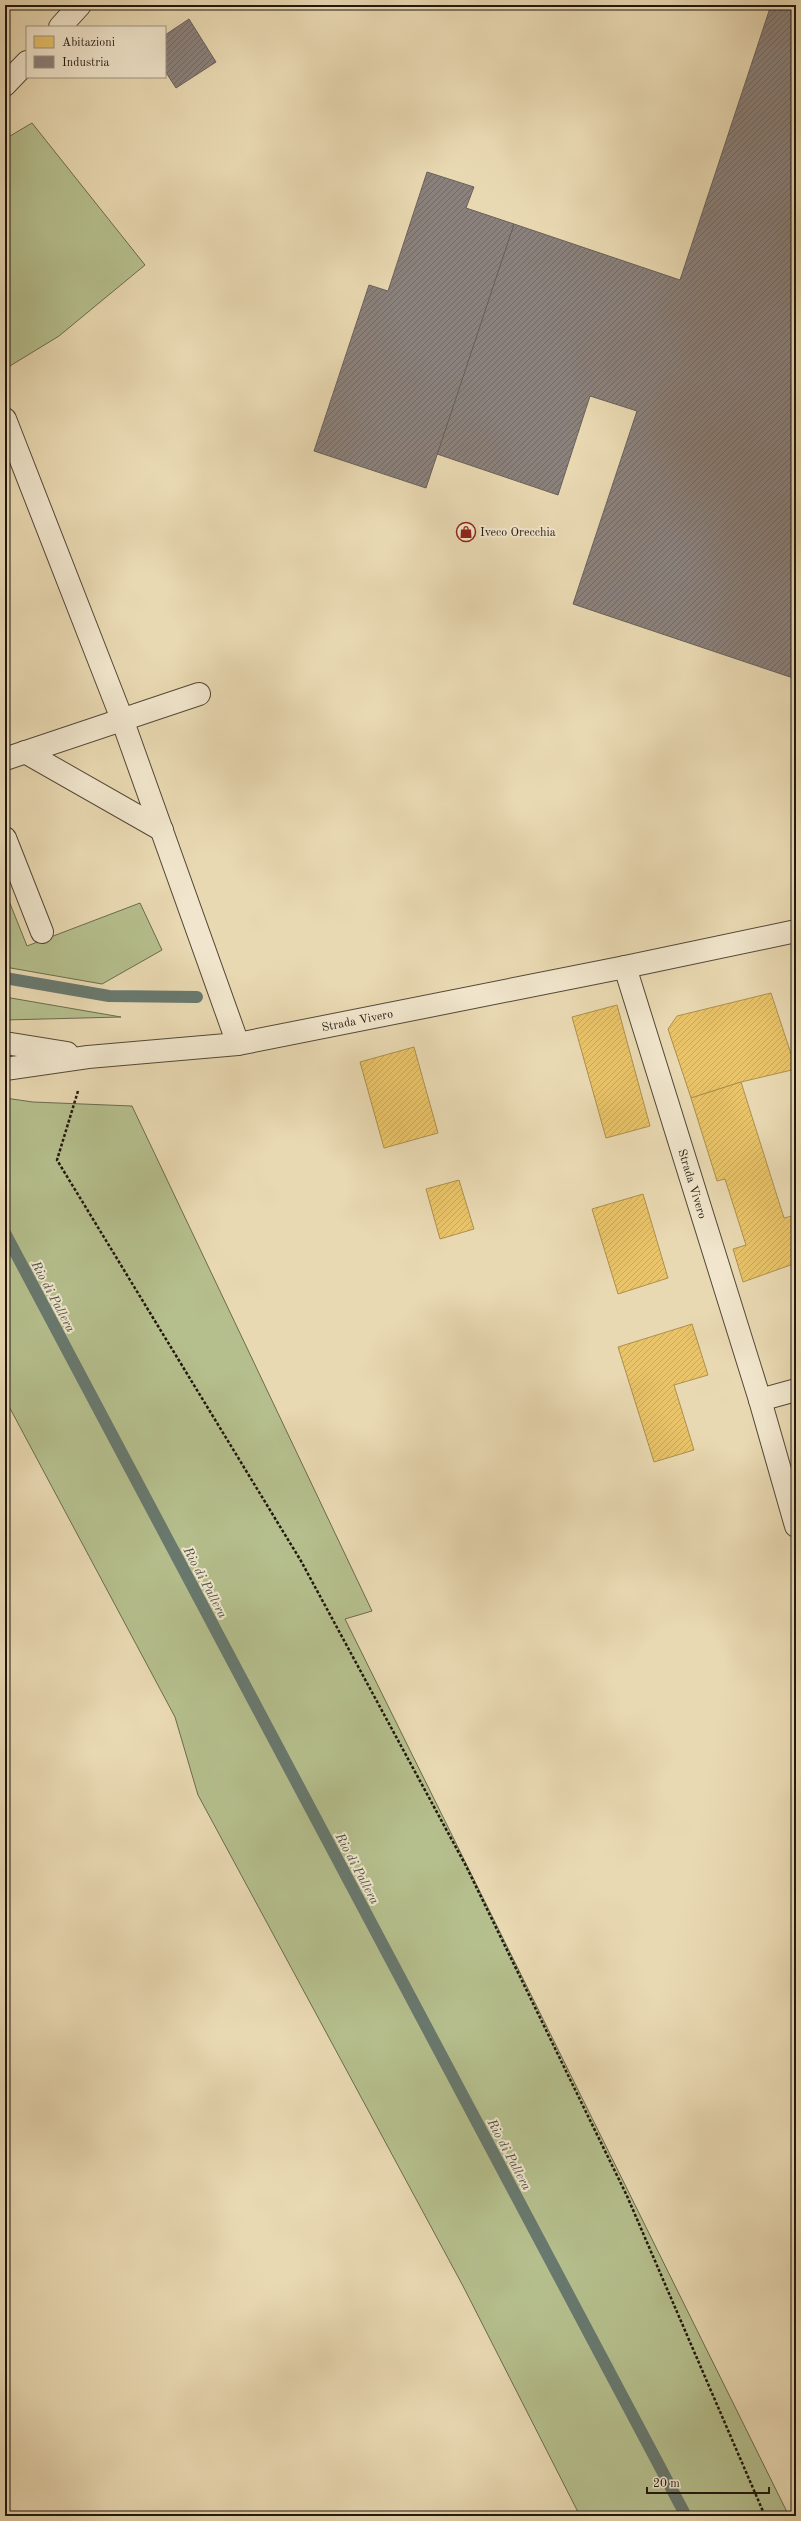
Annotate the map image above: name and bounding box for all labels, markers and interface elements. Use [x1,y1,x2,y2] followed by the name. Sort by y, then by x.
[26,26,166,78] legend
[62,37,115,49] text: Abitazioni
[62,57,109,69] text: Industria
[455,521,477,543] shop icon: Iveco Orecchia
[480,527,556,539] place label: Iveco Orecchia
[321,1008,394,1034] street label: Strada Vivero
[675,1148,708,1220] street label: Strada Vivero
[28,1258,77,1334] water label: Rio di Pallera
[180,1544,229,1620] water label: Rio di Pallera
[332,1830,381,1906] water label: Rio di Pallera
[484,2116,533,2192] water label: Rio di Pallera
[647,2469,769,2495] scale bar
[653,2478,680,2490] text: 20 m

